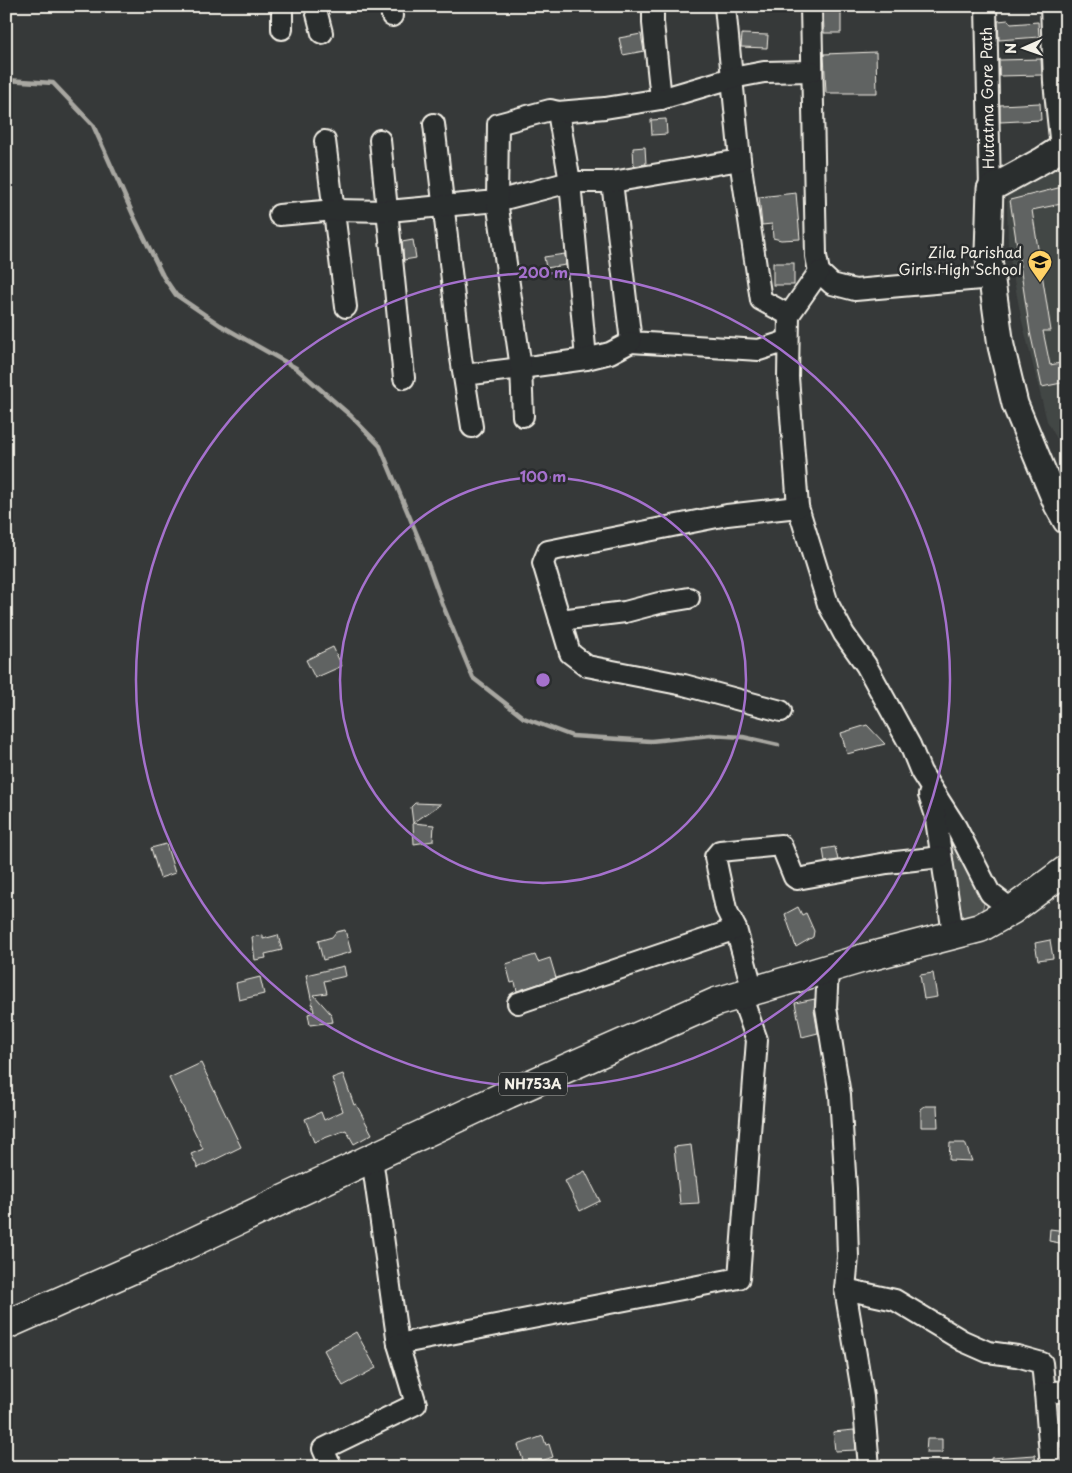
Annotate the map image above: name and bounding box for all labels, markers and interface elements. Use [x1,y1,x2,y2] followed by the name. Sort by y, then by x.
[1000,22,1050,72] north arrow
[974,27,999,169] street label: Hutatma Gore Path
[1000,43,1021,54] text: N
[899,240,1022,280] place label: Zila Parishad Girls High School
[1027,249,1053,283] school or university icon: Zila Parishad Girls High School
[518,260,568,283] text: 200 m
[520,464,566,487] text: 100 m
[534,671,552,689] centre of rings
[499,1072,567,1096] road number: NH753A

